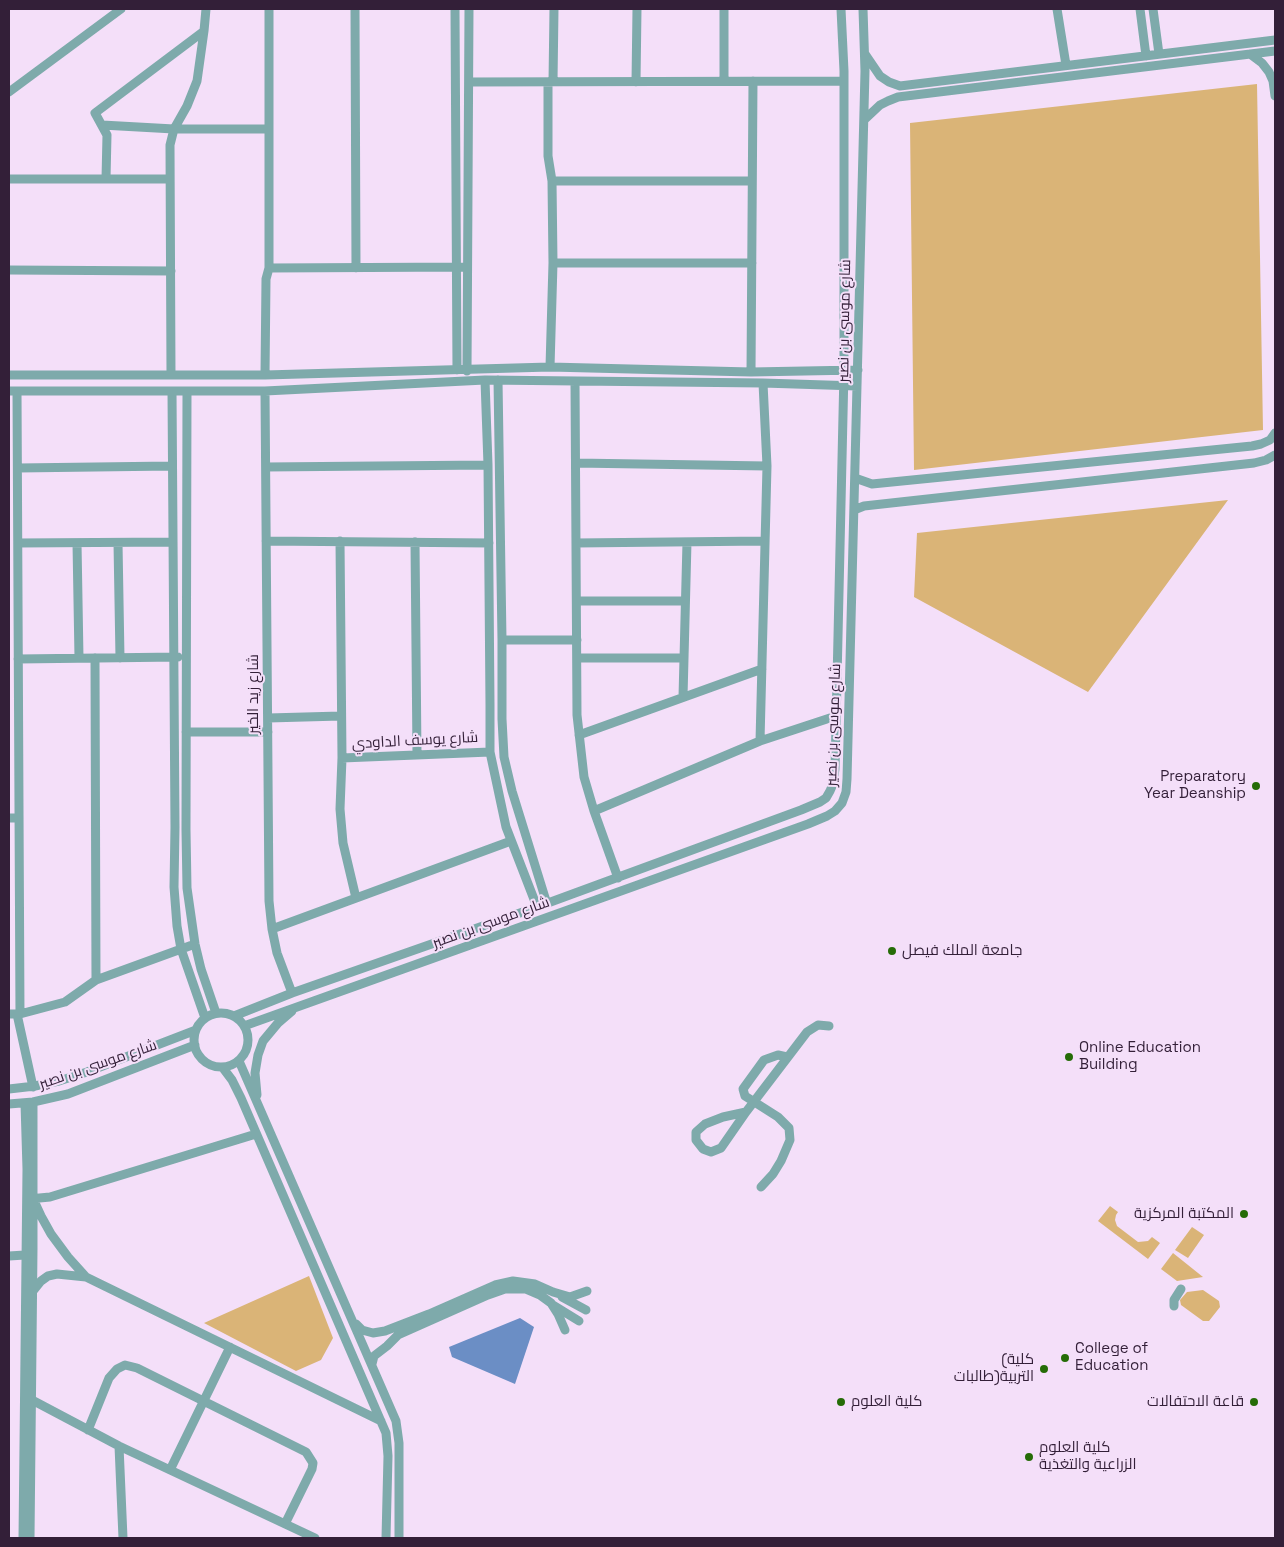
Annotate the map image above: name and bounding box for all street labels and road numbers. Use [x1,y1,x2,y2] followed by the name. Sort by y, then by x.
[835,259,855,383] street label: شارع موسى بن نصير
[245,654,263,734] street label: شارع زيد الخير
[823,663,845,787] street label: شارع موسى بن نصير
[351,729,479,753] street label: شارع يوسف الداودي
[430,893,552,953] street label: شارع موسى بن نصير
[37,1036,159,1094] street label: شارع موسى بن نصير

